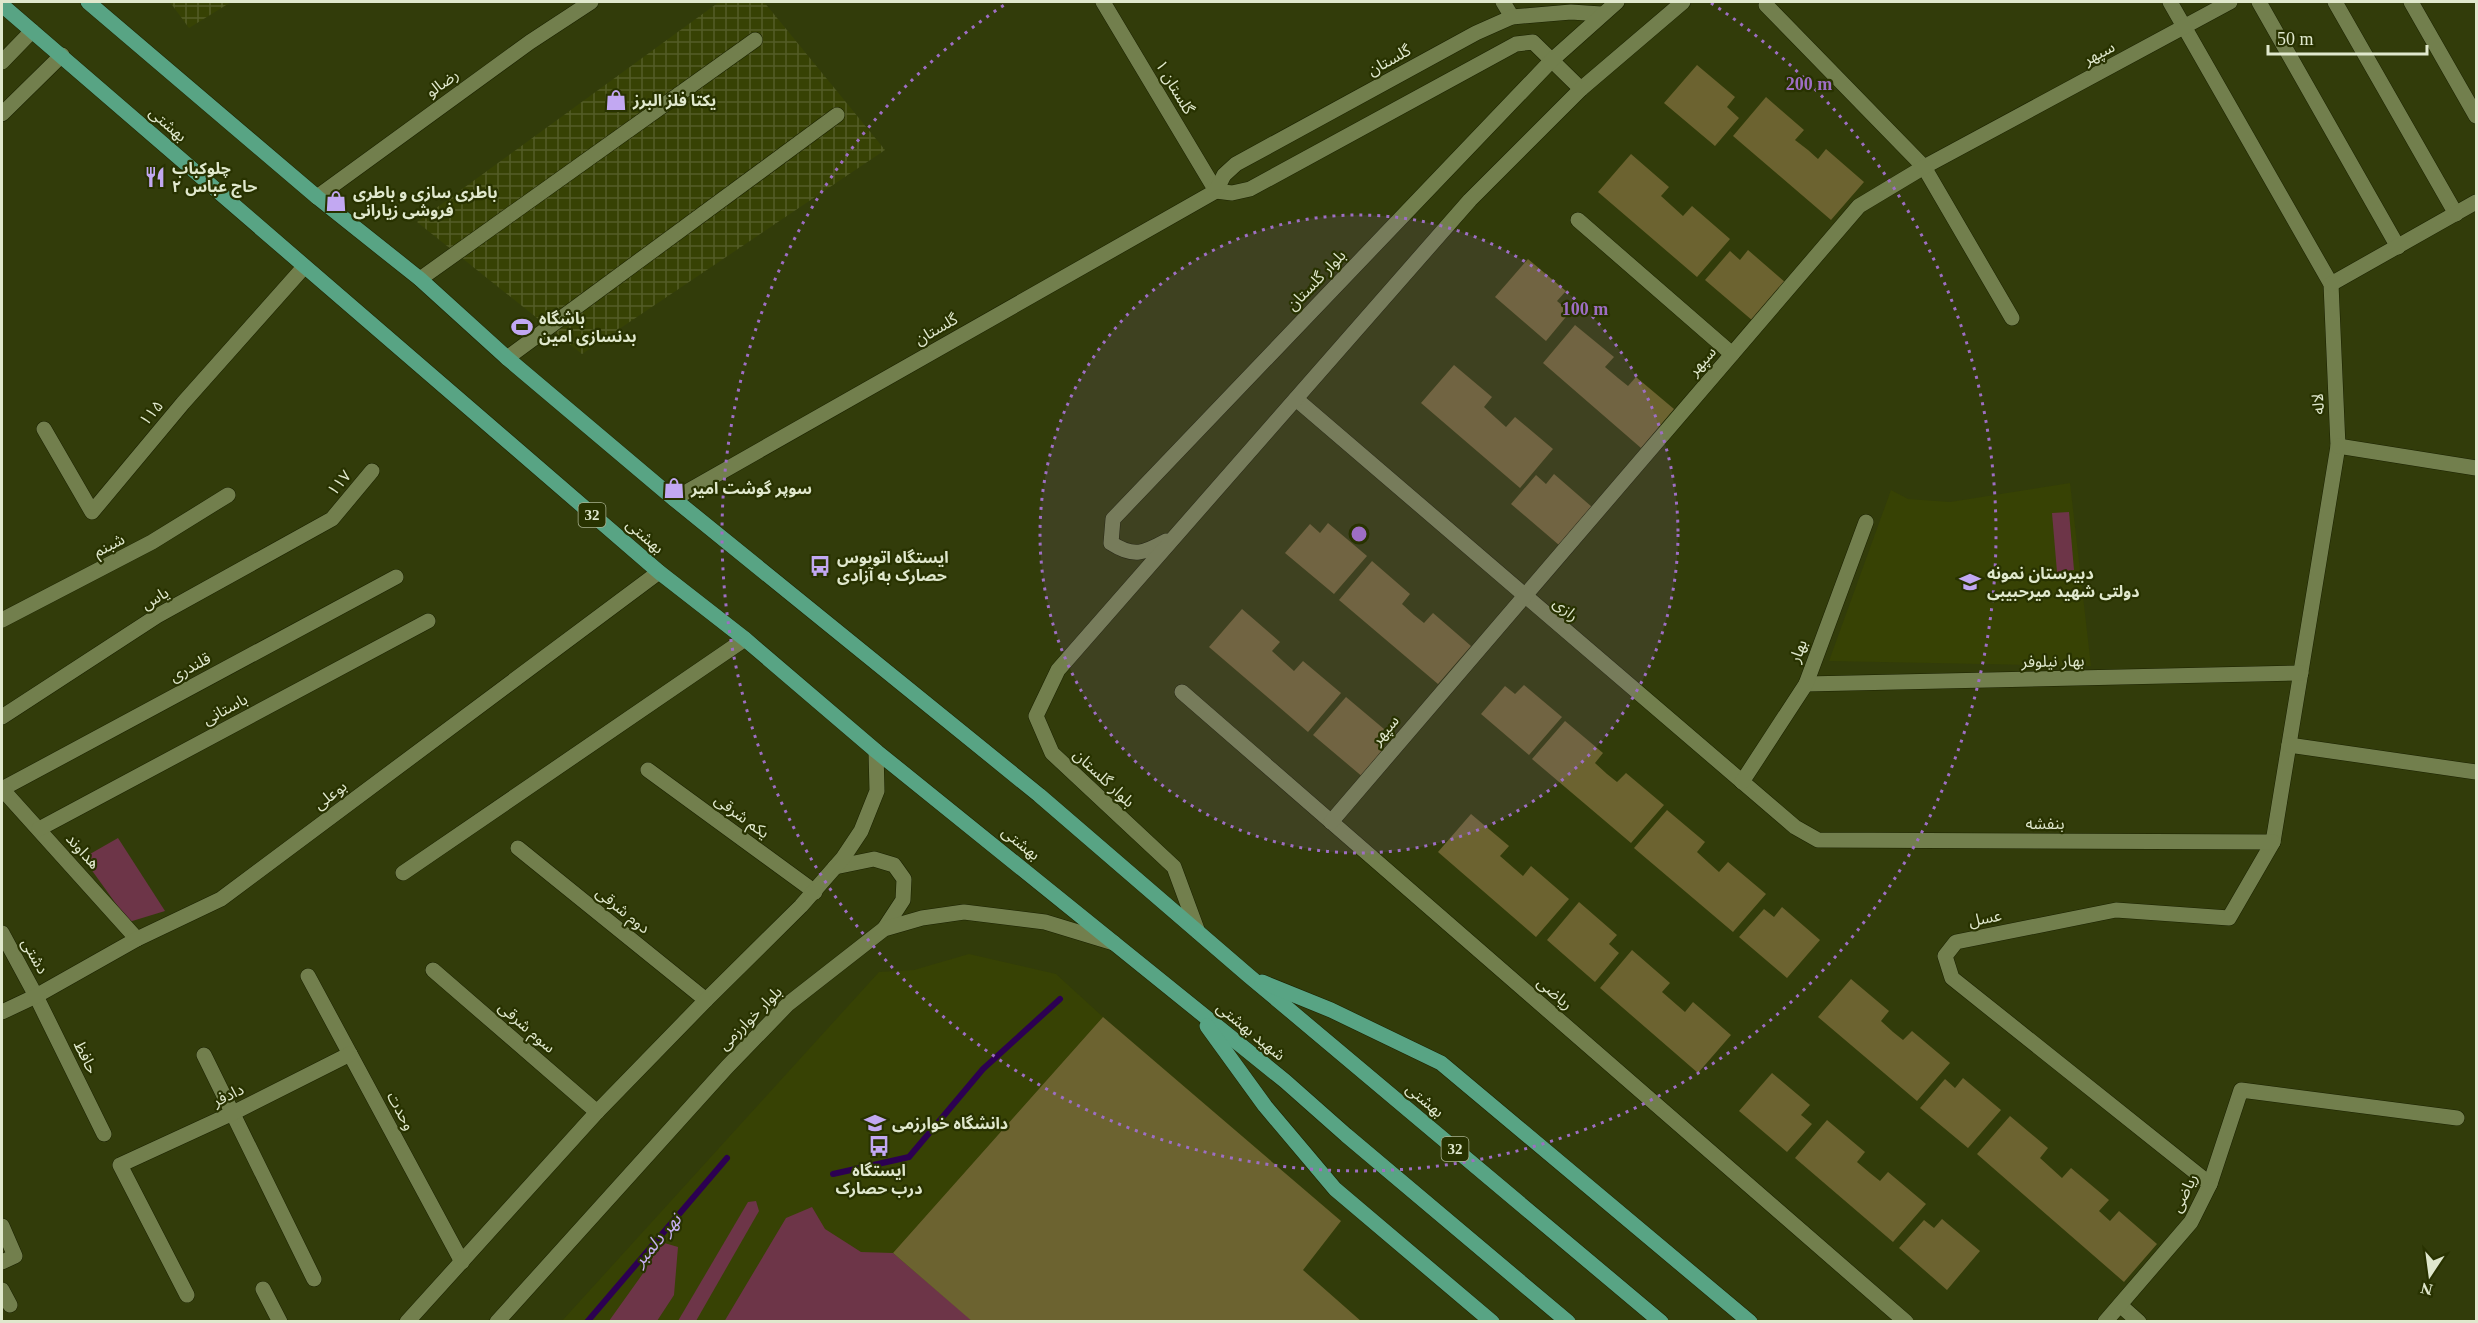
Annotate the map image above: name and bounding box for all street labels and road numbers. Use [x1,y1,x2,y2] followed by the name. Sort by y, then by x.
[2080,38,2119,71] street label: سپهر
[1365,41,1414,80] street label: گلستان
[1151,57,1198,118] street label: گلستان ۱
[422,65,462,101] street label: رضالو
[145,103,190,146] street label: بهشتی
[1283,246,1350,314] street label: بلوار گلستان
[912,310,961,349] street label: گلستان
[1684,343,1721,381] street label: سپهر
[2309,393,2327,415] street label: لاله
[136,397,166,429] street label: ۱۱۵
[324,467,354,499] street label: ۱۱۷
[578,503,606,527] road number: 32
[622,515,667,558] street label: بهشتی
[91,530,129,564] street label: شبنم
[138,583,172,613] street label: یاس
[1549,594,1582,625] street label: رازی
[1786,637,1811,666] street label: بهار
[167,649,214,686] street label: قلندری
[2020,652,2085,671] street label: بهار نیلوفر
[200,690,251,729] street label: باستانی
[1367,712,1404,750] street label: سپهر
[1069,746,1138,811] street label: بلوار گلستان
[310,777,350,814] street label: بوعلی
[709,791,773,845] street label: یکم شرقی
[2025,815,2065,832] street label: بنفشه
[998,823,1043,864] street label: بهشتی
[62,830,103,873] street label: هداوند
[590,883,653,940] street label: دوم شرقی
[1967,906,2003,931] street label: عسل
[17,935,52,977] street label: دشتی
[1533,973,1576,1014] street label: ریاضی
[715,983,786,1054] street label: بلوار خوارزمی
[493,998,559,1059] street label: سوم شرقی
[1213,998,1289,1064] street label: شهید بهشتی
[71,1038,101,1076] street label: حافظ
[1402,1079,1447,1121] street label: بهشتى
[209,1080,247,1111] street label: دادفر
[383,1089,418,1134] street label: وحدت
[1442,1137,1468,1161] road number: 32
[2167,1171,2202,1216] street label: ریاضی

